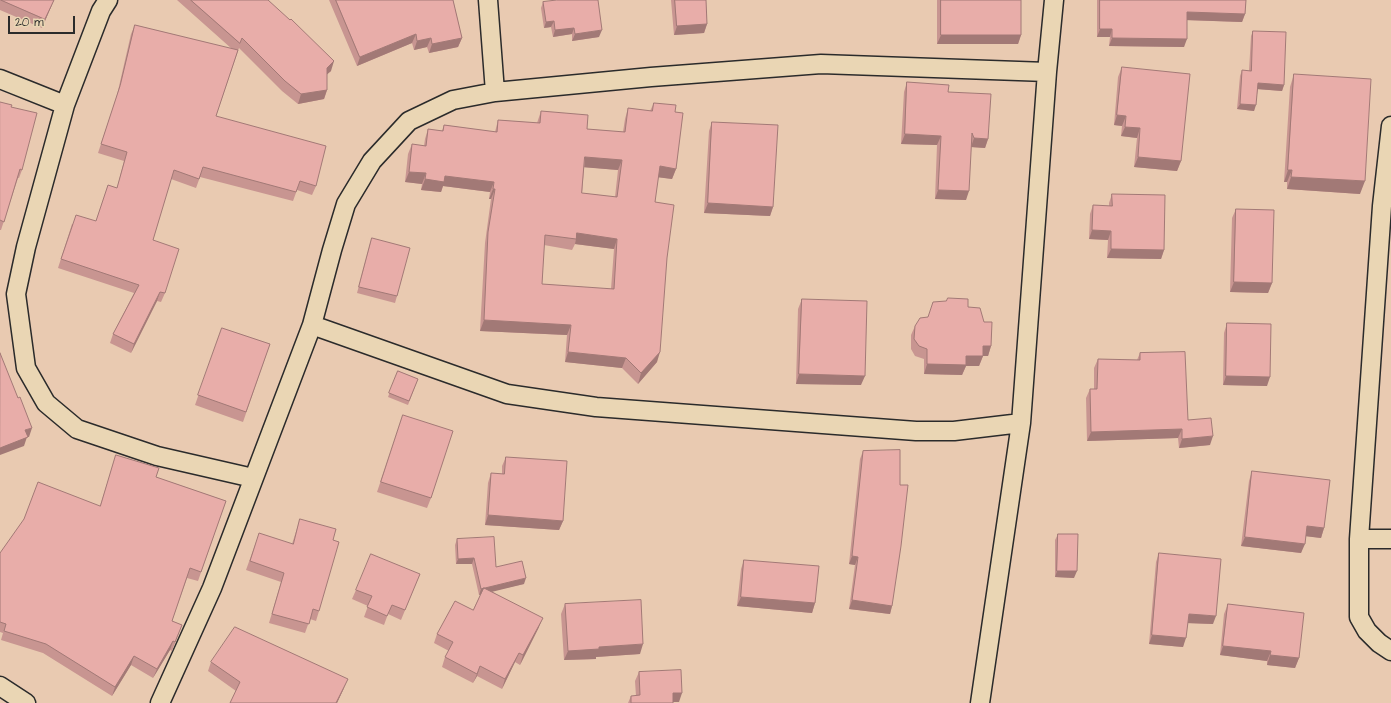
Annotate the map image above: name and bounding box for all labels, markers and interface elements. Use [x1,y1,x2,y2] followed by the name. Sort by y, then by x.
[10,8,77,34] scale bar
[15,14,44,31] text: 20 m

